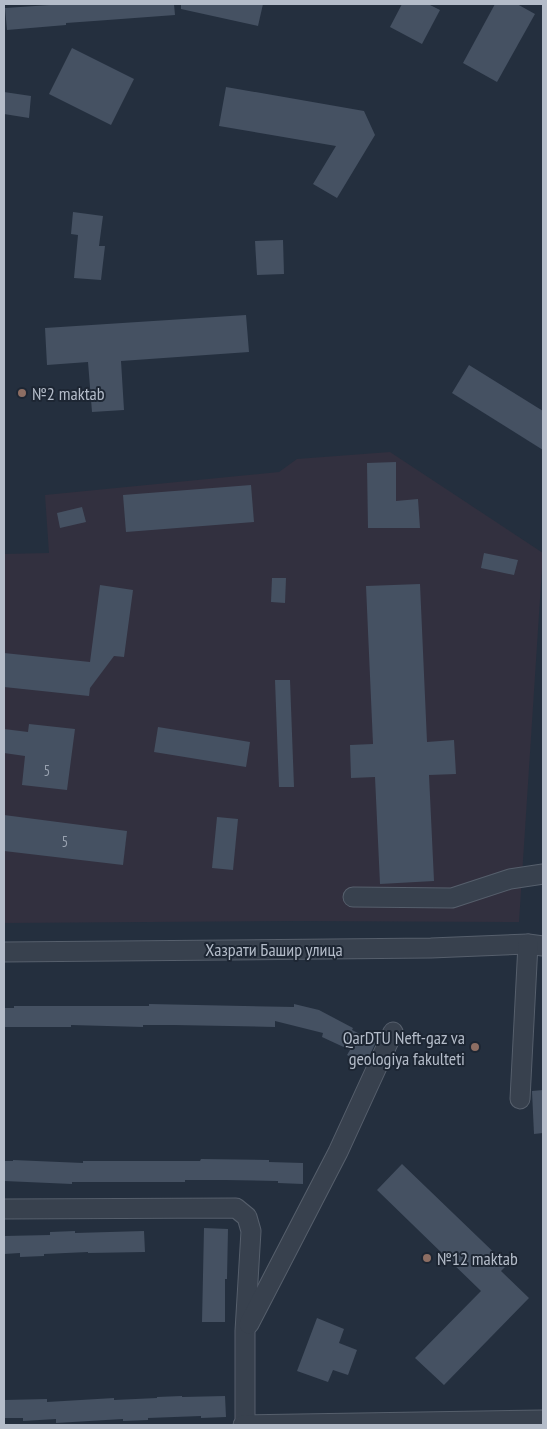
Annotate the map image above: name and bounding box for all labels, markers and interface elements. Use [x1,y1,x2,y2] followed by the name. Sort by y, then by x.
[32,382,105,405] place label: №2 maktab
[16,387,28,399] marker: №2 maktab
[44,761,50,780] house number: 5
[62,832,68,851] house number: 5
[205,938,343,961] street label: Хазрати Башир улица
[343,1026,465,1070] place label: QarDTU Neft-gaz va geologiya fakulteti
[469,1041,481,1053] marker: QarDTU Neft-gaz va geologiya fakulteti
[437,1247,518,1270] place label: №12 maktab
[421,1252,433,1264] marker: №12 maktab

